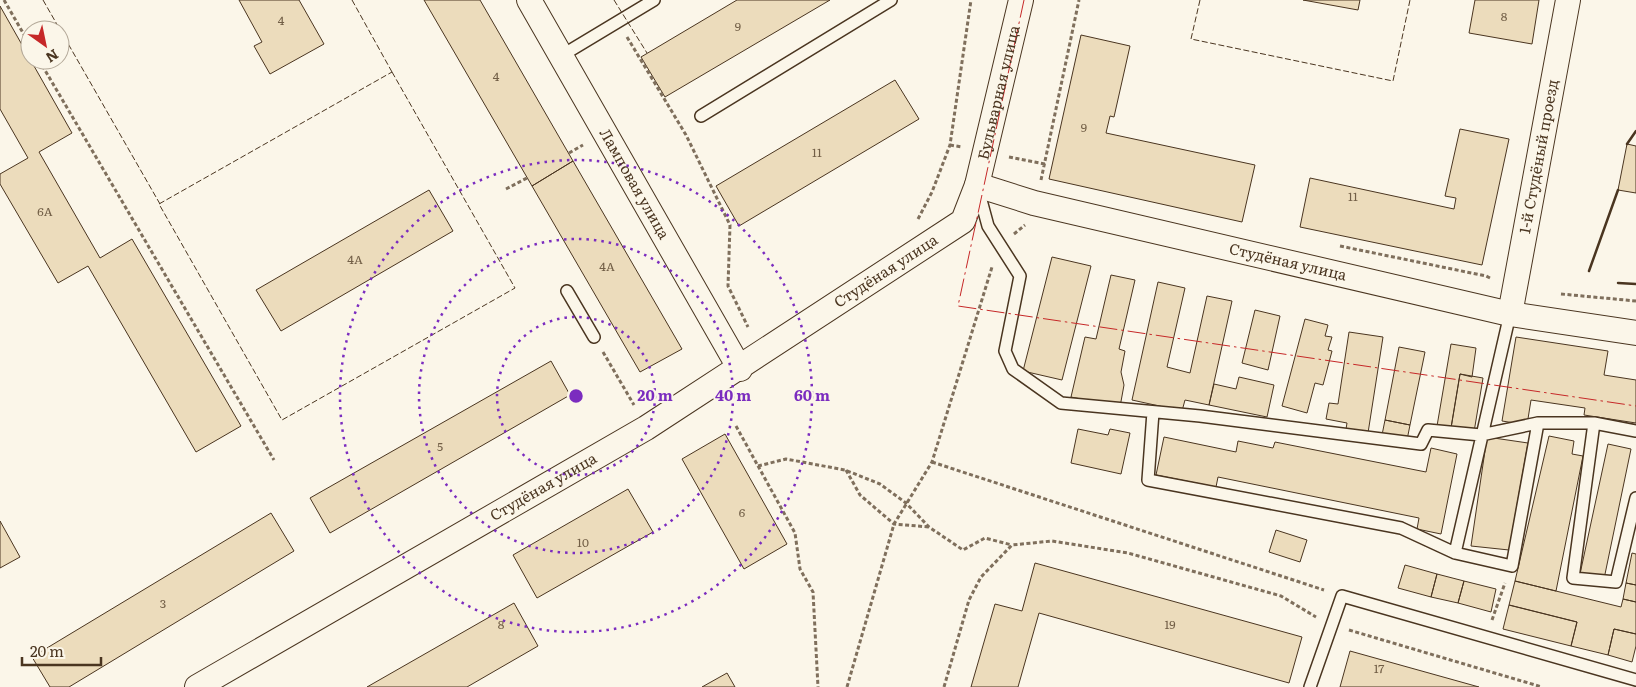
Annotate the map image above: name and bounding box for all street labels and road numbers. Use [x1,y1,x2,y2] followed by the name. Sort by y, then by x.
[970,22,1025,162] street label: Бульварная улица
[1512,77,1563,236] street label: 1-й Студёный проезд
[595,124,677,244] street label: Ламповая улица
[829,227,943,313] street label: Студёная улица
[1227,236,1350,286] street label: Студёная улица
[485,445,601,526] street label: Студёная улица

